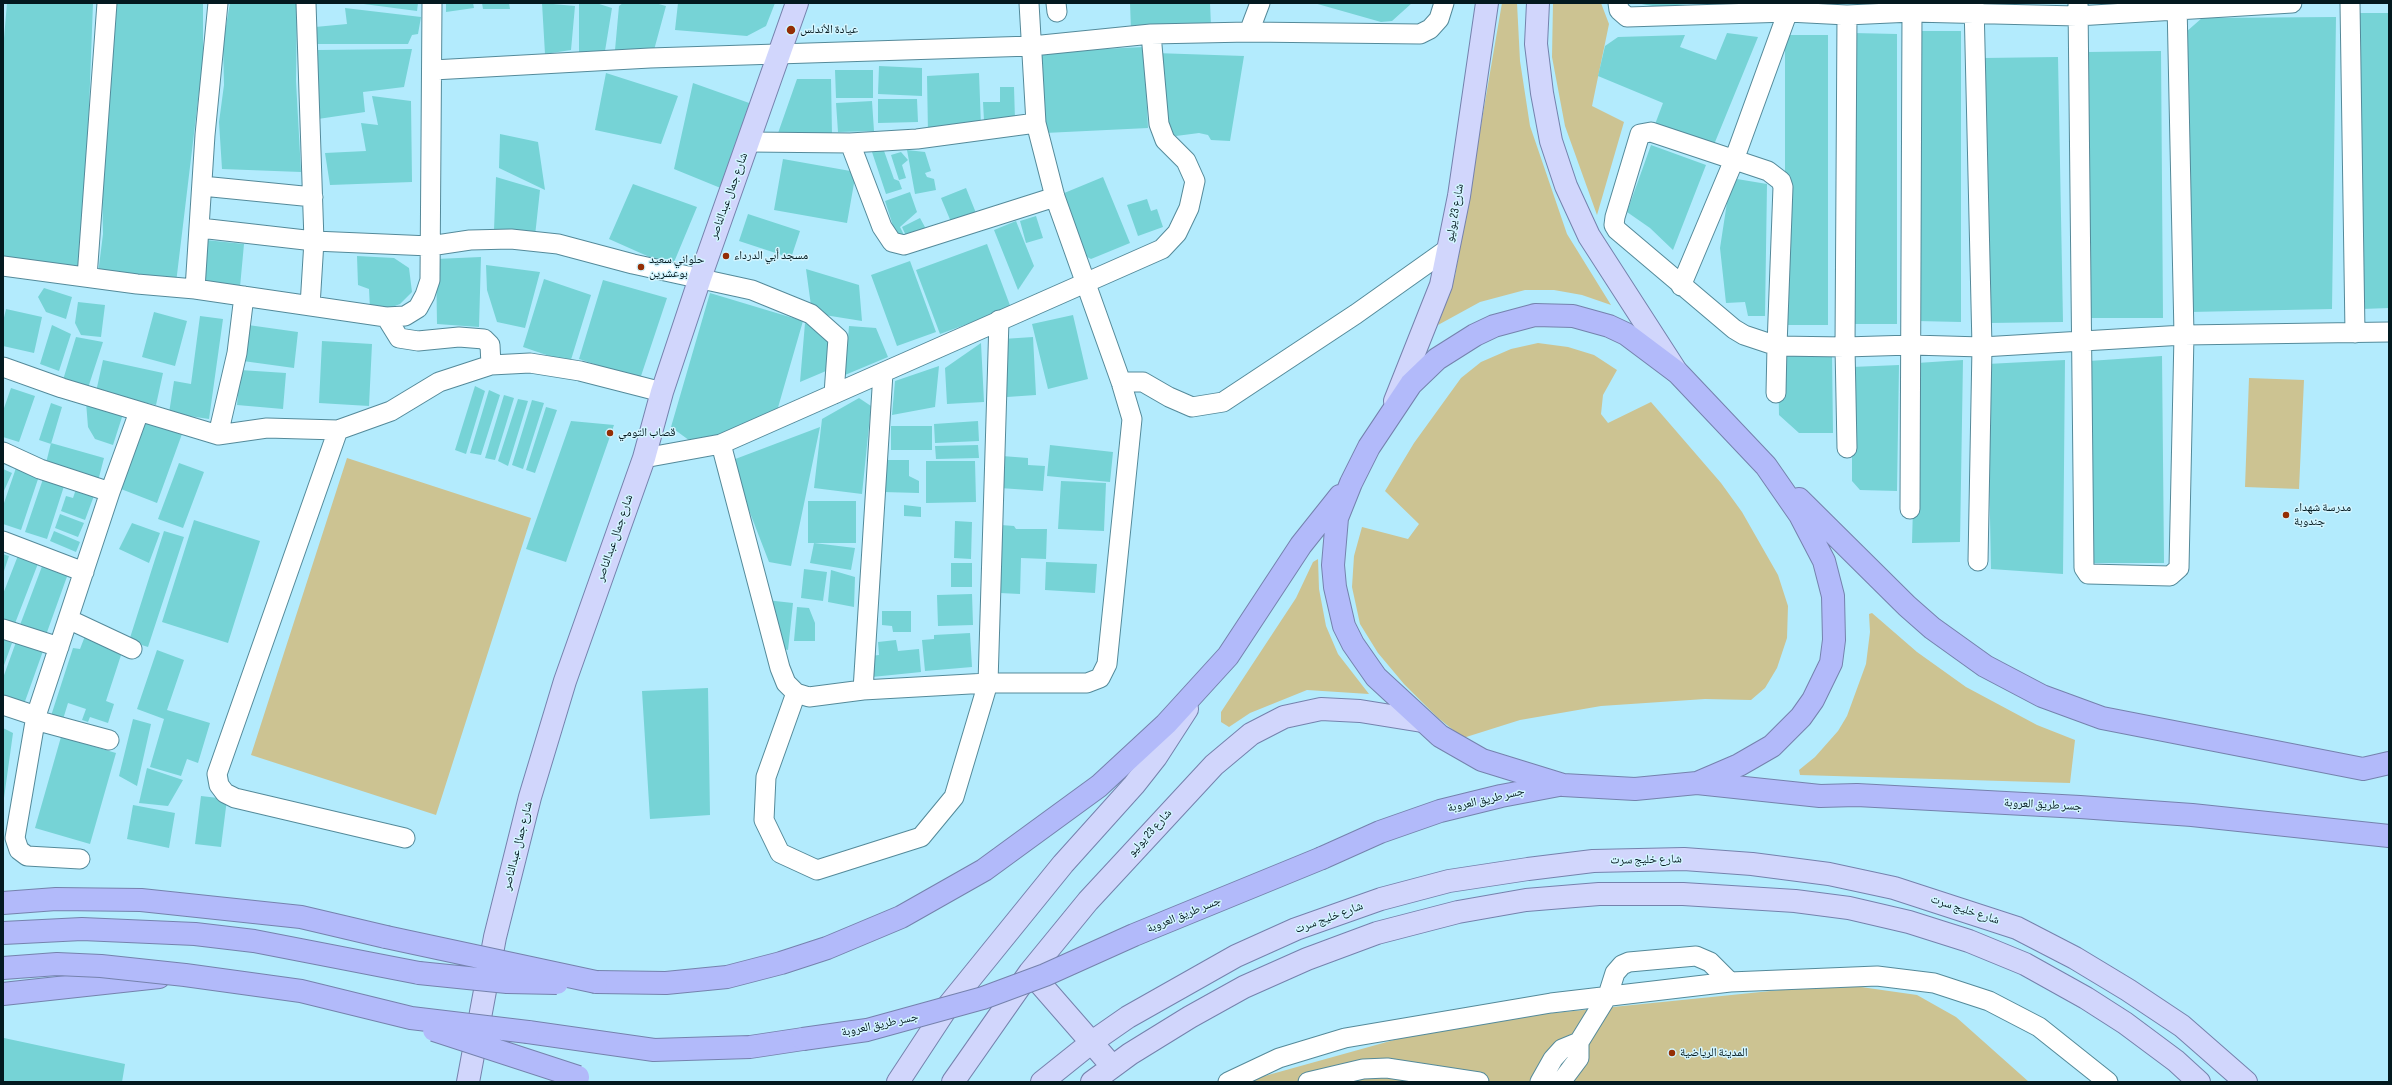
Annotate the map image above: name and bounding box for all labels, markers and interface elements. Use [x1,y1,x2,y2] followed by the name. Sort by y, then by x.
[800,23,858,37] place label: عيادة الأندلس
[785,24,797,36] marker: عيادة الأندلس
[707,151,751,241] street label: شارع جمال عبدالناصر
[1443,183,1467,243] street label: شارع 23 يوليو
[734,249,808,263] place label: مسجد أبي الدرداء
[721,251,731,261] marker: مسجد أبي الدرداء
[649,253,704,281] place label: حلواني سعيد بوعشرين
[636,262,646,272] marker: حلواني سعيد بوعشرين
[618,426,676,440] place label: قصاب التومي
[605,428,615,438] marker: قصاب التومي
[593,493,637,583] street label: شارع جمال عبدالناصر
[2294,501,2351,529] place label: مدرسة شهداء جندوبة
[2281,510,2291,520] marker: مدرسة شهداء جندوبة
[1446,784,1526,816] street label: جسر طريق العروبة
[2003,796,2083,814] street label: جسر طريق العروبة
[500,800,536,892] street label: شارع جمال عبدالناصر
[1125,806,1175,860] street label: شارع 23 يوليو
[1610,852,1682,868] street label: شارع خليج سرت
[1929,892,2001,928] street label: شارع خليج سرت
[1145,894,1223,936] street label: جسر طريق العروبة
[1293,899,1365,937] street label: شارع خليج سرت
[840,1010,920,1040] street label: جسر طريق العروبة
[1680,1046,1748,1060] place label: المدينة الرياضية
[1667,1048,1677,1058] marker: المدينة الرياضية

